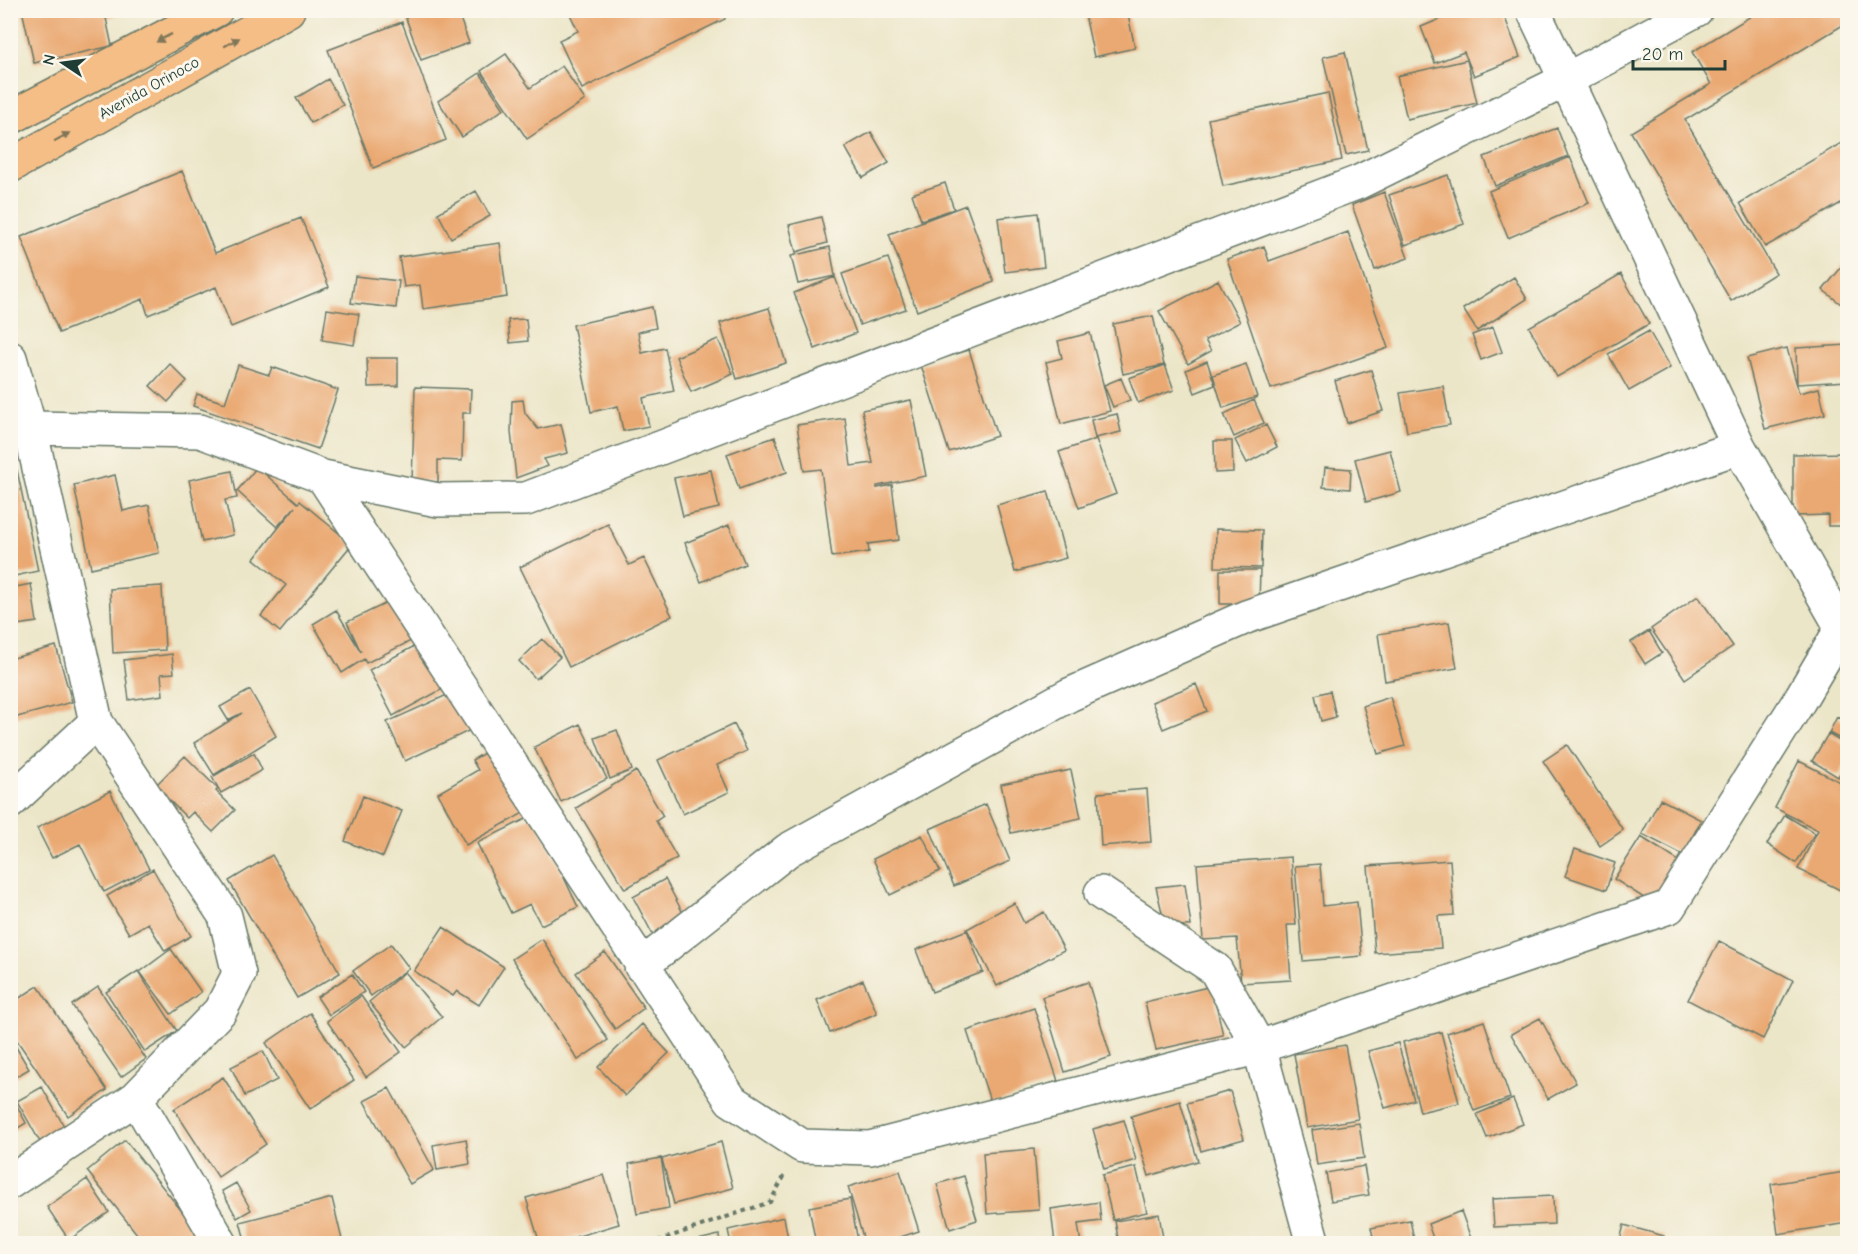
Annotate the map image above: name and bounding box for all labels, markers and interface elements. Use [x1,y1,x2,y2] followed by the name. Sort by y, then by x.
[33,33,93,93] north arrow
[156,33,173,42] one-way arrow
[1633,33,1724,71] scale bar
[224,37,241,47] one-way arrow
[1642,44,1683,65] text: 20 m
[39,53,59,67] text: N
[96,53,202,123] street label: Avenida Orinoco
[53,133,70,143] one-way arrow

